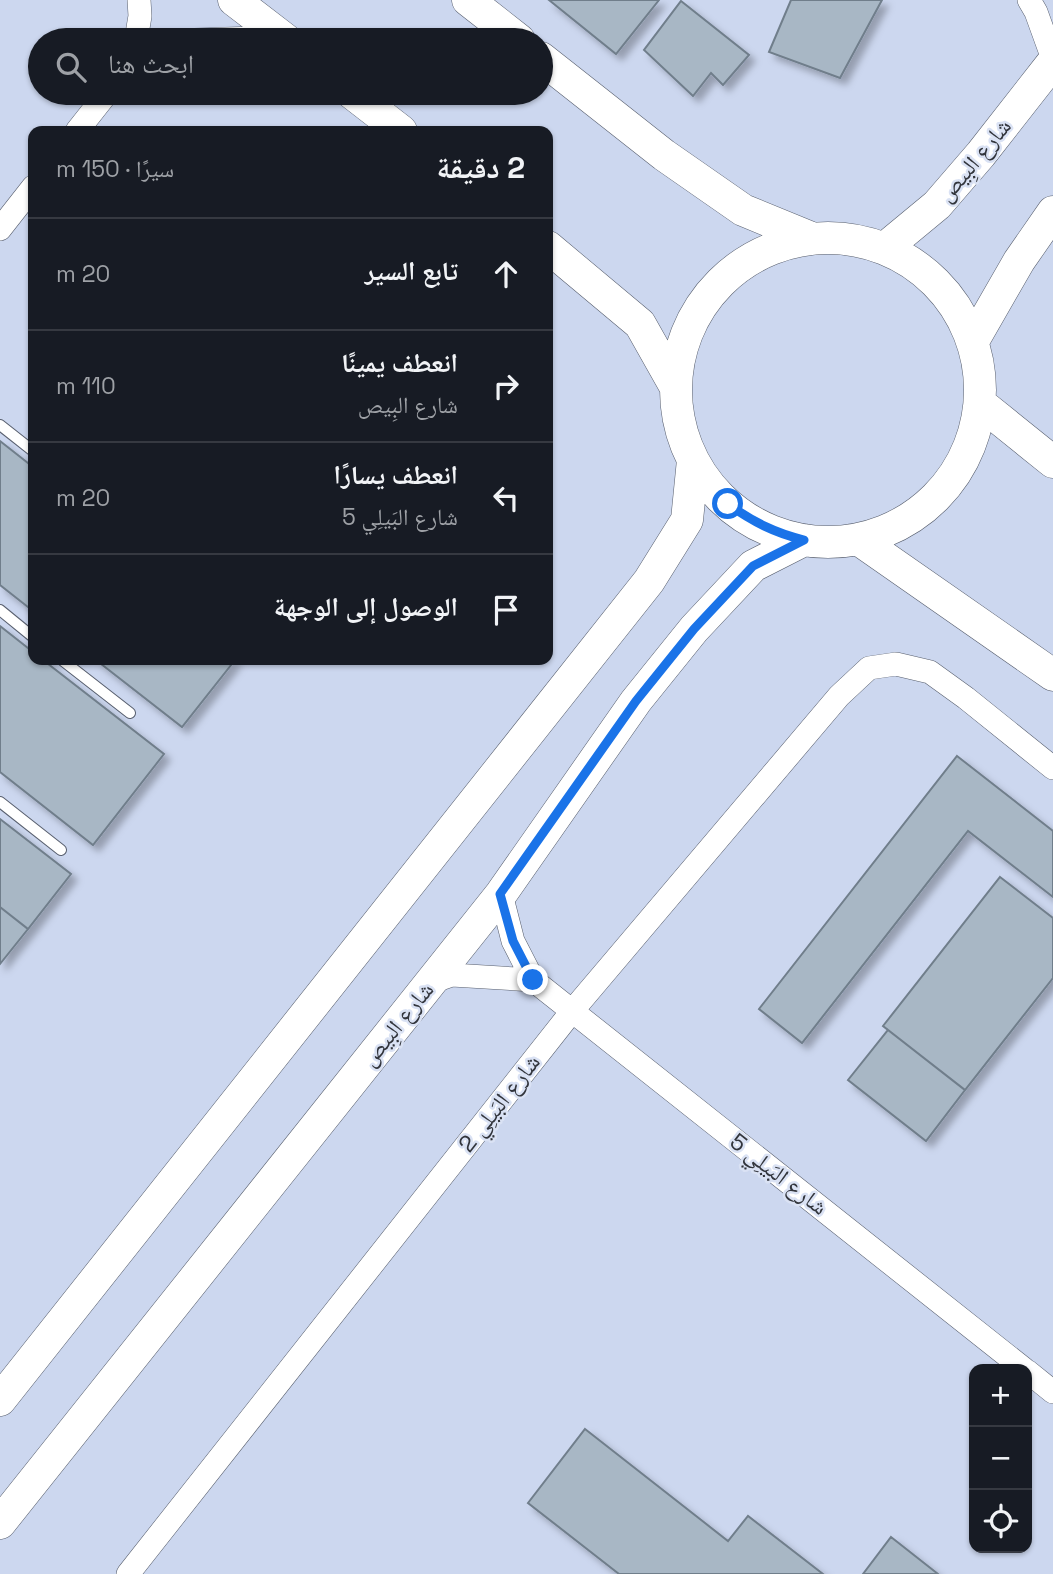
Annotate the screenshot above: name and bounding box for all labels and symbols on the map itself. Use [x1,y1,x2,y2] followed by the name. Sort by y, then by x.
[930,112,1019,209] street label: شارع البِيص
[712,488,743,519] route start
[517,964,548,995] route end
[354,976,441,1073] street label: شارع البِيص
[451,1048,550,1160] street label: شارع البَيلِي 2
[722,1126,834,1225] street label: شارع البَيلِي 5

